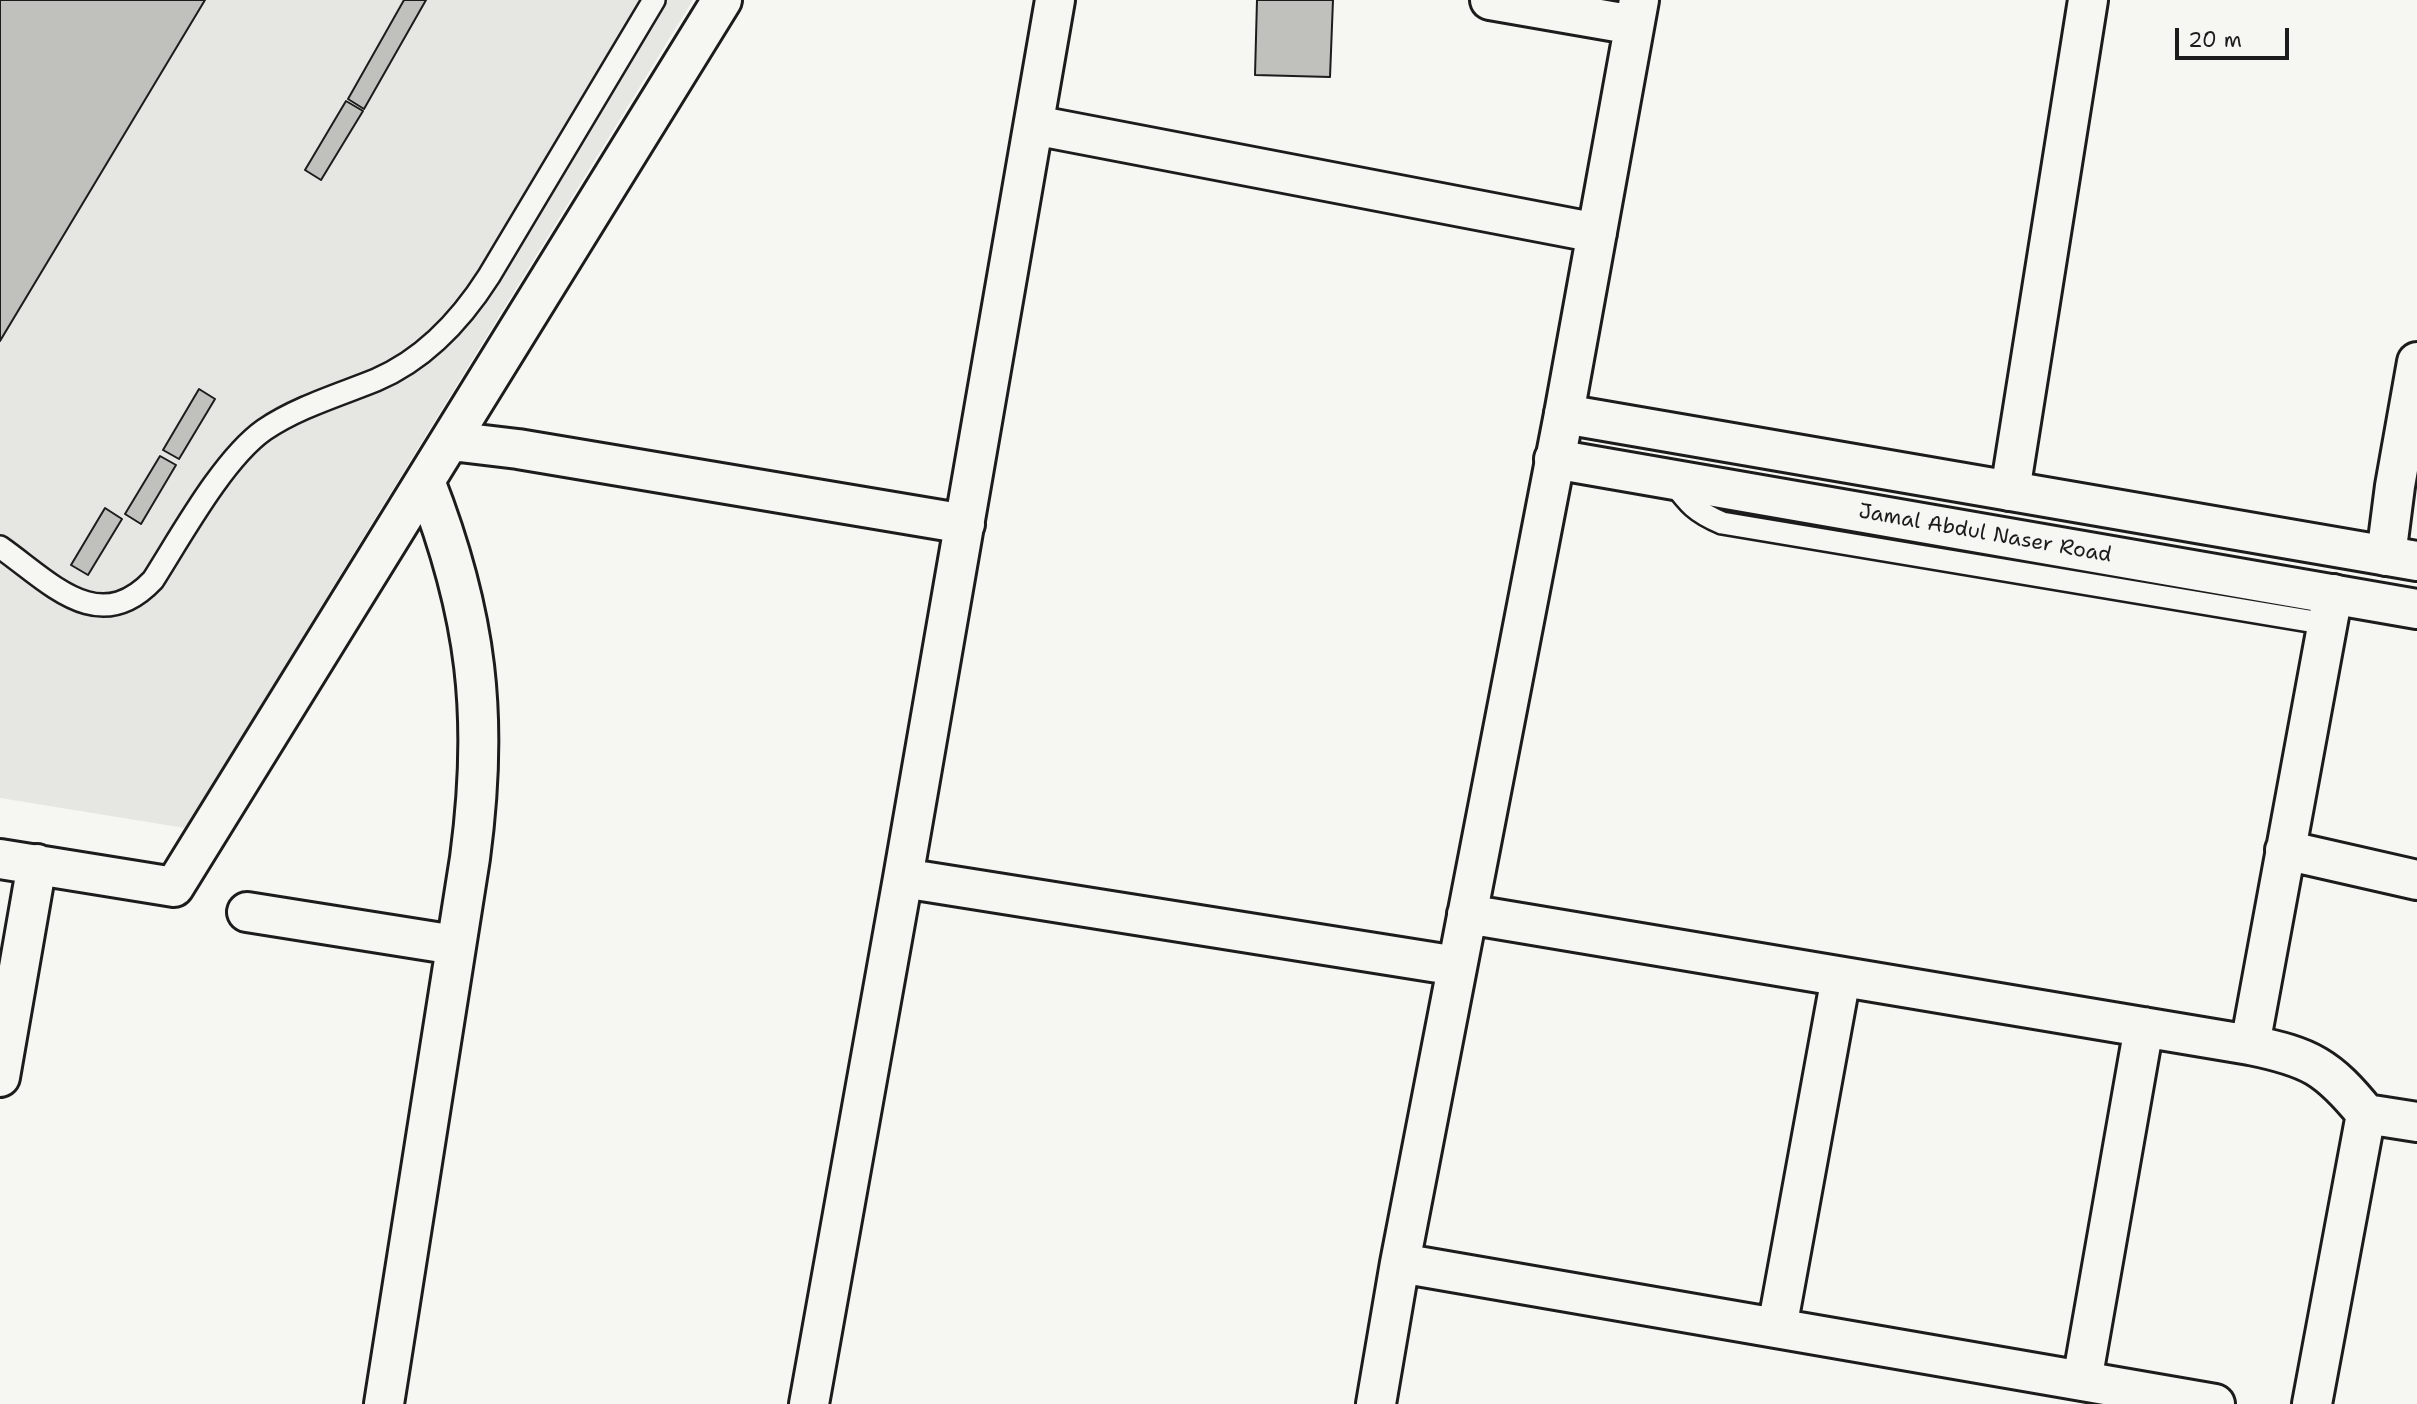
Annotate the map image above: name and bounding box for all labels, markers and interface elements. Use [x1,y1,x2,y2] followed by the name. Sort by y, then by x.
[2179,14,2293,58] scale bar
[2188,26,2242,54] text: 20 m
[1856,499,2114,569] street label: Jamal Abdul Naser Road

